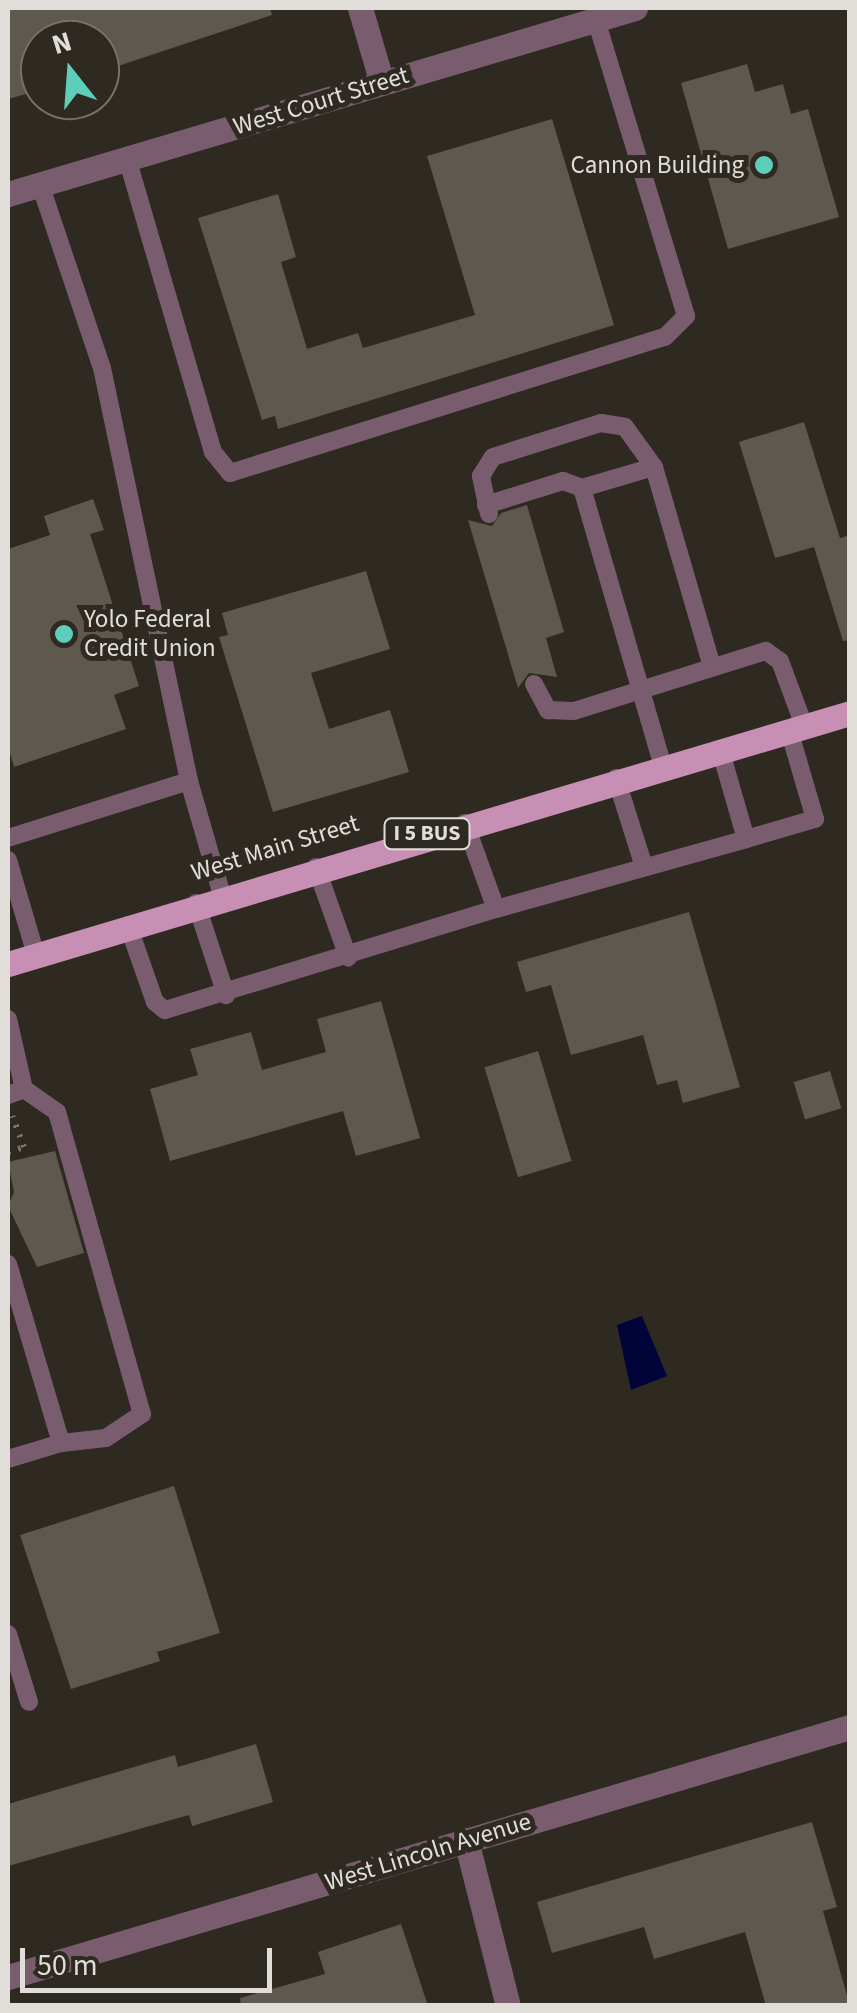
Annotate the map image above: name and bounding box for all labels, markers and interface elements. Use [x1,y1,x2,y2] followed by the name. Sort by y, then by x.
[20,20,120,120] north arrow
[47,21,77,65] text: N
[230,60,412,142] street label: West Court Street
[570,150,744,180] place label: Cannon Building
[753,154,775,176] marker: Cannon Building
[84,605,216,664] place label: Yolo Federal Credit Union
[53,623,75,645] marker: Yolo Federal Credit Union
[188,808,362,888] street label: West Main Street
[382,817,472,851] road number: I 5 BUS
[321,1806,535,1898] street label: West Lincoln Avenue
[25,1928,278,1990] scale bar
[37,1944,98,1987] text: 50 m

